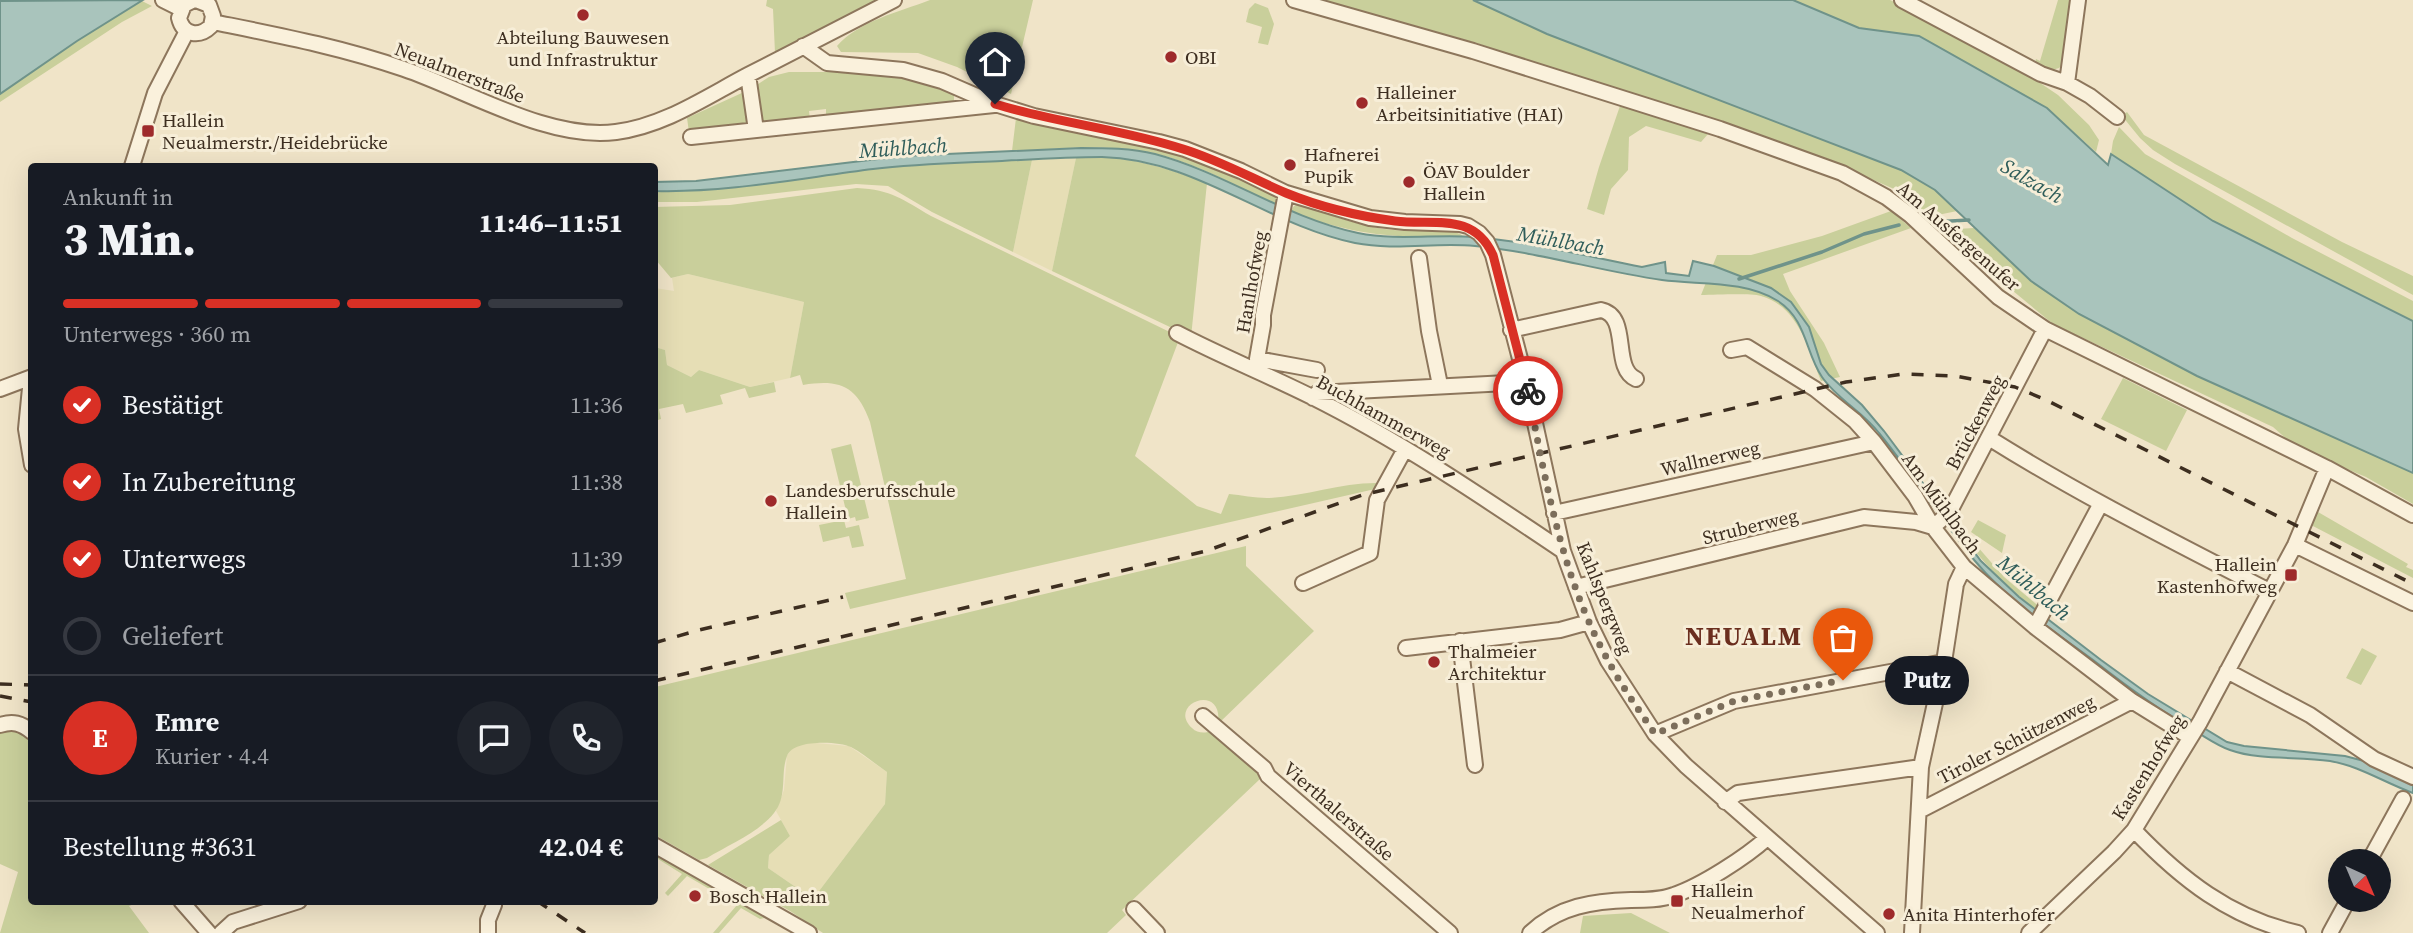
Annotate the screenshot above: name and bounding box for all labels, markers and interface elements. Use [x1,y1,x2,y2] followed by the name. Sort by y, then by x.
[575,7,591,23] marker: Abteilung Bauwesen und Infrastruktur
[497,24,669,72] place label: Abteilung Bauwesen und Infrastruktur
[965,32,1025,104] pin
[391,35,529,109] street label: Neualmerstraße
[976,43,1014,81] icon: home
[1185,44,1217,70] place label: OBI
[1163,49,1179,65] marker: OBI
[1376,79,1564,127] place label: Halleiner Arbeitsinitiative (HAI)
[1354,95,1370,111] marker: Halleiner Arbeitsinitiative (HAI)
[162,107,388,155] place label: Hallein Neualmerstr./Heidebrücke
[140,123,156,139] marker: Hallein Neualmerstr./Heidebrücke
[857,130,949,165] water label: Mühlbach
[1304,141,1380,189] place label: Hafnerei Pupik
[1996,151,2069,210] water label: Salzach
[1282,157,1298,173] marker: Hafnerei Pupik
[1423,158,1530,206] place label: ÖAV Boulder Hallein
[1401,174,1417,190] marker: ÖAV Boulder Hallein
[1892,175,2026,297] street label: Am Ausfergenufer
[63,181,173,213] text: Ankunft in
[479,205,623,241] text: 11:46–11:51
[63,207,196,270] text: 3 Min.
[1514,218,1608,263] water label: Mühlbach
[1229,228,1273,335] street label: Hanlhofweg
[63,318,251,350] text: Unterwegs · 360 m
[1493,356,1563,426] courier
[1312,368,1456,464] street label: Buchhammerweg
[1939,370,2011,474] street label: Brückenweg
[1509,372,1547,410] icon: bike
[63,386,101,424] icon: check
[122,387,223,423] text: Bestätigt
[570,389,623,421] text: 11:36
[1658,434,1762,482] street label: Wallnerweg
[1896,447,1988,559] street label: Am Mühlbach
[63,463,101,501] icon: check
[122,464,296,500] text: In Zubereitung
[570,466,623,498] text: 11:38
[785,477,956,525] place label: Landesberufsschule Hallein
[763,493,779,509] marker: Landesberufsschule Hallein
[1700,502,1801,550] street label: Struberweg
[1571,538,1639,658] street label: Kahlspergweg
[63,540,101,578] icon: check
[122,541,246,577] text: Unterwegs
[570,543,623,575] text: 11:39
[1990,547,2078,628] water label: Mühlbach
[2157,551,2277,599] place label: Hallein Kastenhofweg
[2283,567,2299,583] marker: Hallein Kastenhofweg
[1813,608,1873,680] pin
[122,618,223,654] text: Geliefert
[1685,618,1803,654] district label: NEUALM
[1824,619,1862,657] icon: bag
[1448,638,1546,686] place label: Thalmeier Architektur
[1426,654,1442,670] marker: Thalmeier Architektur
[1885,656,1969,704] callout: Putz
[1903,664,1951,696] text: Putz
[1933,688,2099,790] street label: Tiroler Schützenweg
[457,701,531,775] button: chat
[549,701,623,775] button: phone
[155,704,219,740] text: Emre
[2105,709,2191,825] street label: Kastenhofweg
[92,720,108,756] text: E
[155,740,269,772] text: Kurier · 4.4
[1278,755,1400,867] street label: Vierthalerstraße
[63,829,257,865] text: Bestellung #3631
[539,829,623,865] text: 42.04 €
[2328,849,2390,912] north arrow
[2328,849,2391,912] map controls
[1691,877,1806,925] place label: Hallein Neualmerhof
[709,883,827,909] place label: Bosch Hallein
[687,888,703,904] marker: Bosch Hallein
[1669,893,1685,909] marker: Hallein Neualmerhof
[1903,901,2055,927] place label: Anita Hinterhofer
[1881,906,1897,922] marker: Anita Hinterhofer

